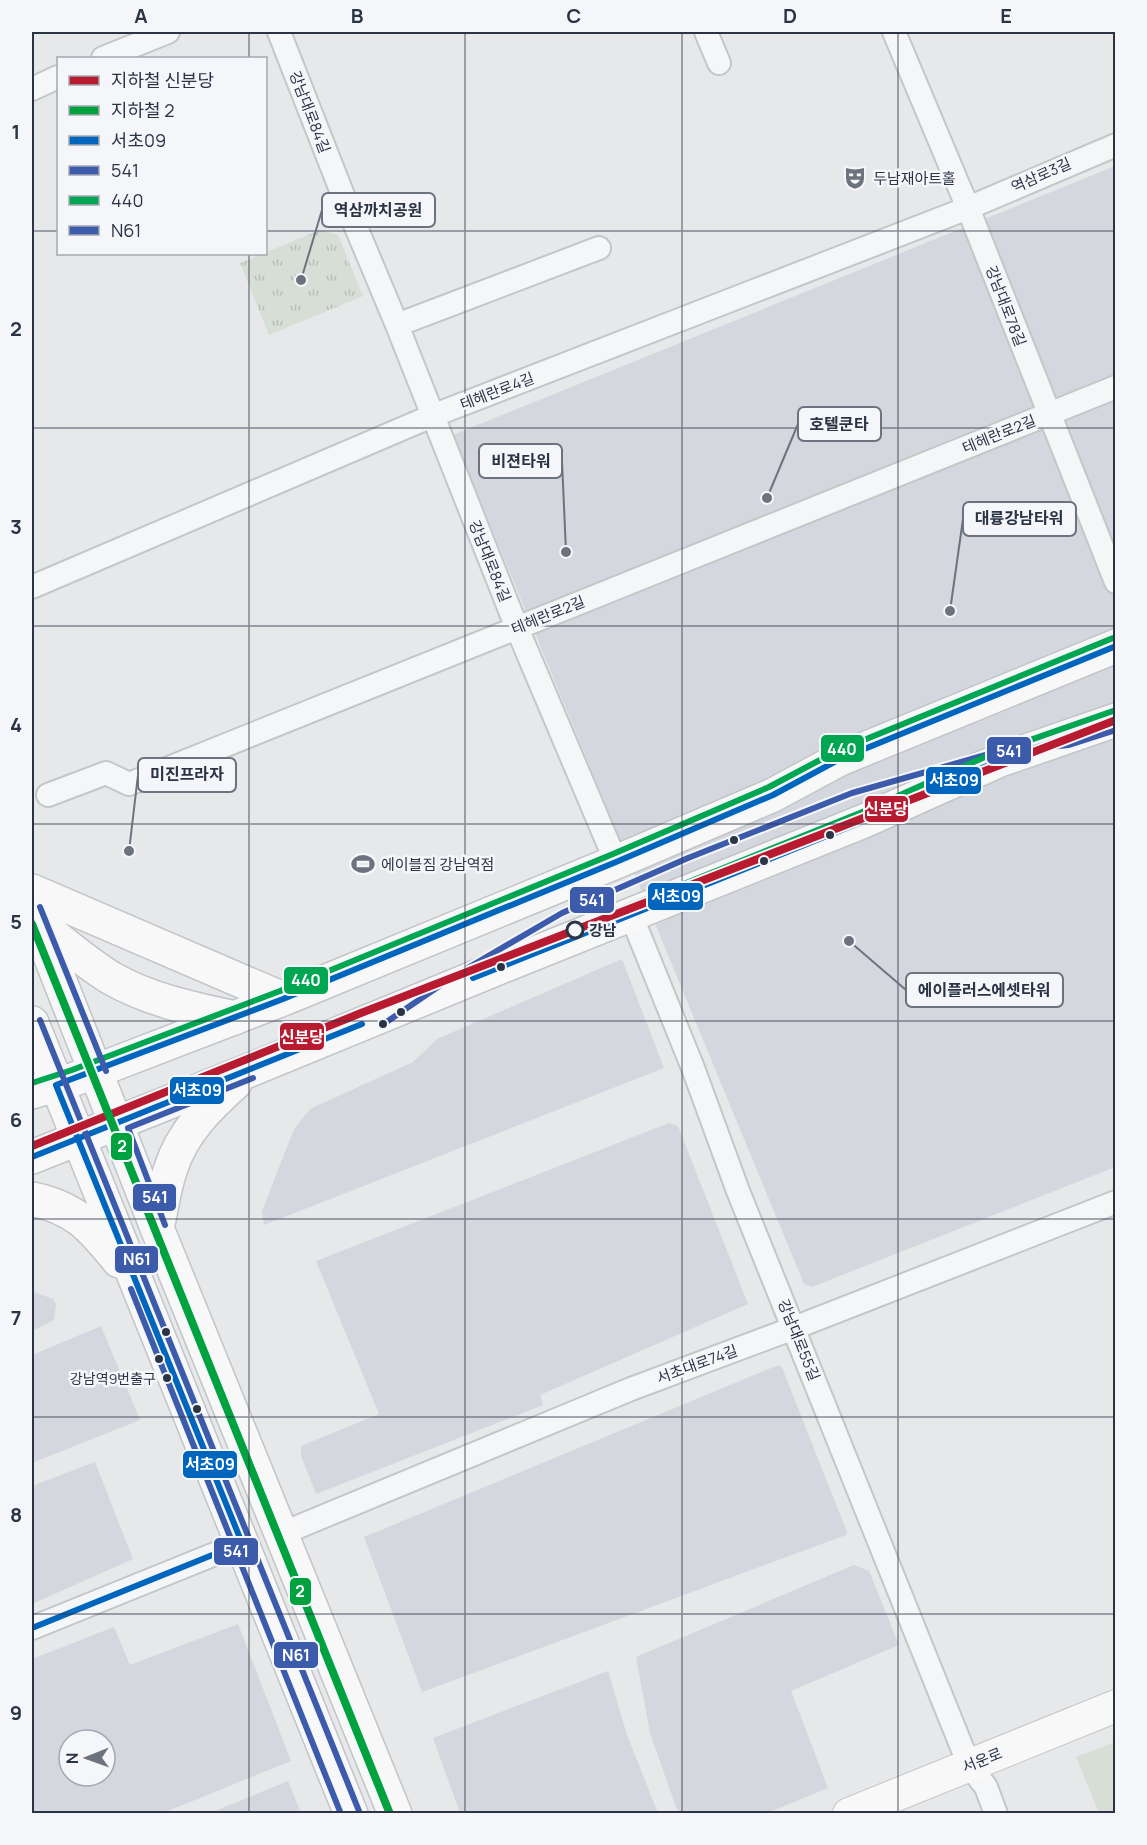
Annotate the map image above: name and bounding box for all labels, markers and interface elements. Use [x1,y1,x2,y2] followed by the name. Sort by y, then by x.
[134,2,148,29] text: A
[351,2,364,29] text: B
[567,2,581,29] text: C
[783,2,797,29] text: D
[1000,2,1012,29] text: E
[57,57,267,255] legend
[111,68,214,92] text: 지하철 신분당
[285,68,335,156] street label: 강남대로84길
[111,98,175,122] text: 지하철 2
[12,118,20,145] text: 1
[111,128,166,152] text: 서초09
[1008,152,1074,198] street label: 역삼로3길
[111,158,139,182] text: 541
[842,165,868,191] theatre icon: 두남재아트홀
[873,168,956,189] place label: 두남재아트홀
[111,188,143,212] text: 440
[322,193,435,227] callout: 역삼까치공원
[334,199,422,221] text: 역삼까치공원
[111,218,141,242] text: N61
[981,262,1031,350] street label: 강남대로78길
[10,315,22,342] text: 2
[457,367,537,415] street label: 테헤란로4길
[798,407,881,441] callout: 호텔쿤타
[959,410,1039,458] street label: 테헤란로2길
[810,413,869,435] text: 호텔쿤타
[479,444,562,478] callout: 비젼타워
[492,450,550,472] text: 비젼타워
[963,502,1076,536] callout: 대륭강남타워
[975,507,1063,529] text: 대륭강남타워
[10,513,22,540] text: 3
[464,517,516,605] street label: 강남대로84길
[508,591,588,639] street label: 테헤란로2길
[10,711,22,738] text: 4
[820,734,865,763] line badge: 440
[986,736,1032,765] line badge: 541
[827,738,857,760] text: 440
[996,740,1022,762] text: 541
[138,758,236,792] callout: 미진프라자
[150,763,224,785] text: 미진프라자
[925,766,982,795] line badge: 서초09
[929,769,979,791] text: 서초09
[864,795,909,823] line badge: 신분당
[864,798,908,820] text: 신분당
[824,829,836,841] unlabelled marker
[728,834,740,846] unlabelled marker
[350,851,376,877] sports icon: 에이블짐 강남역점
[381,854,494,875] place label: 에이블짐 강남역점
[758,855,770,867] unlabelled marker
[647,882,704,911] line badge: 서초09
[651,885,701,907] text: 서초09
[569,886,615,914] line badge: 541
[579,889,605,911] text: 541
[10,908,22,935] text: 5
[589,920,617,941] place label: 강남
[566,921,584,939] marker: 강남
[495,961,507,973] unlabelled marker
[283,966,329,995] line badge: 440
[291,969,321,991] text: 440
[906,973,1063,1007] callout: 에이플러스에셋타워
[918,979,1050,1001] text: 에이플러스에셋타워
[395,1006,407,1018] unlabelled marker
[377,1018,389,1030] unlabelled marker
[279,1022,325,1051] line badge: 신분당
[280,1026,324,1048] text: 신분당
[169,1076,225,1105] line badge: 서초09
[172,1079,222,1101] text: 서초09
[10,1106,22,1133] text: 6
[110,1132,133,1161] line badge: 2
[117,1135,127,1157] text: 2
[132,1183,177,1212] line badge: 541
[142,1186,168,1208] text: 541
[114,1245,159,1274] line badge: N61
[123,1248,151,1270] text: N61
[773,1296,825,1384] street label: 강남대로55길
[11,1304,21,1331] text: 7
[160,1326,172,1338] unlabelled marker
[654,1340,740,1388] street label: 서초대로74길
[153,1353,165,1365] unlabelled marker
[70,1369,156,1388] place label: 강남역9번출구
[161,1372,173,1384] marker: 강남역9번출구
[191,1403,203,1415] unlabelled marker
[182,1450,238,1479] line badge: 서초09
[185,1453,235,1475] text: 서초09
[10,1501,22,1528] text: 8
[213,1537,259,1566] line badge: 541
[223,1540,249,1562] text: 541
[289,1577,312,1606] line badge: 2
[295,1580,305,1602] text: 2
[273,1641,319,1669] line badge: N61
[282,1644,310,1666] text: N61
[10,1699,22,1726] text: 9
[57,1728,117,1788] north arrow
[959,1743,1005,1777] street label: 서운로
[61,1752,83,1764] text: N

